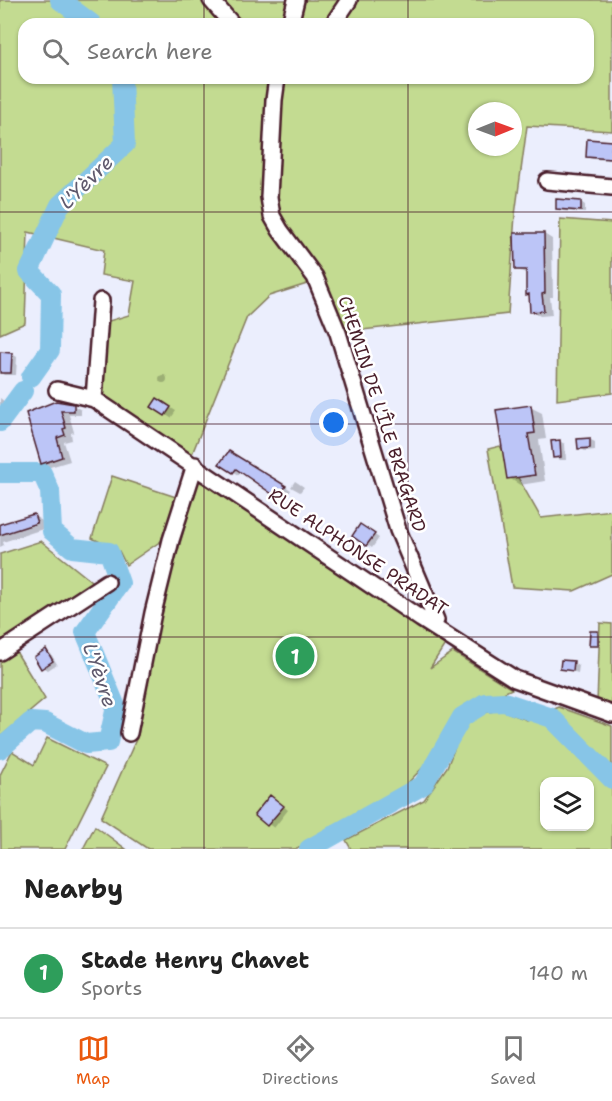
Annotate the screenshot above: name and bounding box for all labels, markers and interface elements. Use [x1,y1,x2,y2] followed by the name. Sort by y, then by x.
[18,18,594,84] search box
[39,35,72,68] icon: search
[87,37,213,66] text: Search here
[468,102,522,156] north arrow
[53,149,119,215] water label: L'Yèvre
[332,293,432,535] street label: CHEMIN DE L'ÎLE BRAGARD
[319,408,348,437] your location
[264,483,452,621] street label: RUE ALPHONSE PRADAT
[276,634,314,678] pin: 1
[77,639,123,711] water label: L'Yèvre
[540,777,594,831] map controls
[540,777,594,831] button: layers
[24,871,123,906] text: Nearby
[81,946,309,975] text: Stade Henry Chavet
[39,960,48,986] text: 1
[529,960,588,986] text: 140 m
[81,975,142,1001] text: Sports
[76,1032,110,1089] tab: Map
[262,1032,339,1089] tab: Directions
[491,1032,536,1089] tab: Saved

